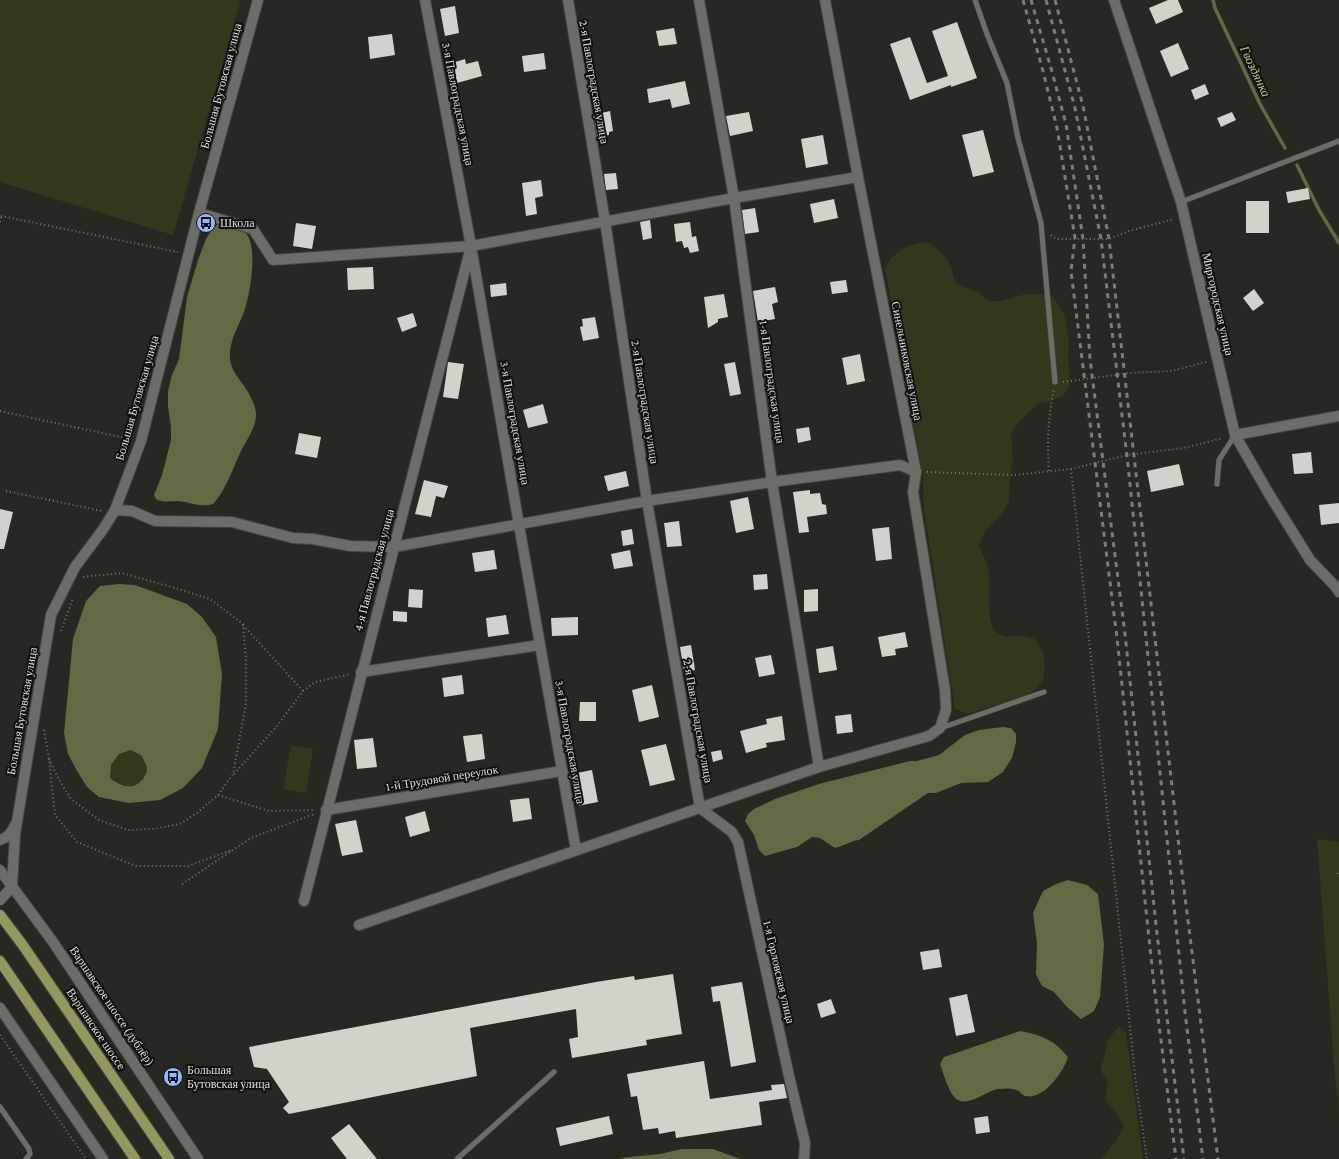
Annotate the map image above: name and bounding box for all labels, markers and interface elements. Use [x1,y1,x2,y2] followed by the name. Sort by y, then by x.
[576,19,612,146] street label: 2-я Павлоградская улица
[197,21,245,150] street label: Большая Бутовская улица
[439,41,477,168] street label: 3-я Павлоградская улица
[1237,42,1274,100] water label: Гвоздянка
[195,212,217,234] bus stop icon: Школа
[220,216,255,230] place label: Школа
[1199,251,1237,357] street label: Миргородская улица
[889,300,926,422] street label: Синельниковская улица
[756,320,788,445] street label: 1-я Павлоградская улица
[112,333,162,462] street label: Большая Бутовская улица
[628,339,662,466] street label: 2-я Павлоградская улица
[497,360,533,487] street label: 3-я Павлоградская улица
[351,507,397,633] street label: 4-я Павлоградская улица
[4,645,40,776] street label: Большая Бутовская улица
[680,658,716,785] street label: 2-я Павлоградская улица
[552,679,588,806] street label: 3-я Павлоградская улица
[385,762,499,794] street label: 1-й Трудовой переулок
[760,919,798,1025] street label: 1-я Горловская улица
[67,943,157,1069] street label: Варшавское шоссе (дублёр)
[63,985,129,1073] street label: Варшавское шоссе
[187,1063,271,1091] place label: Большая Бутовская улица
[162,1066,184,1088] bus stop icon: Большая Бутовская улица

